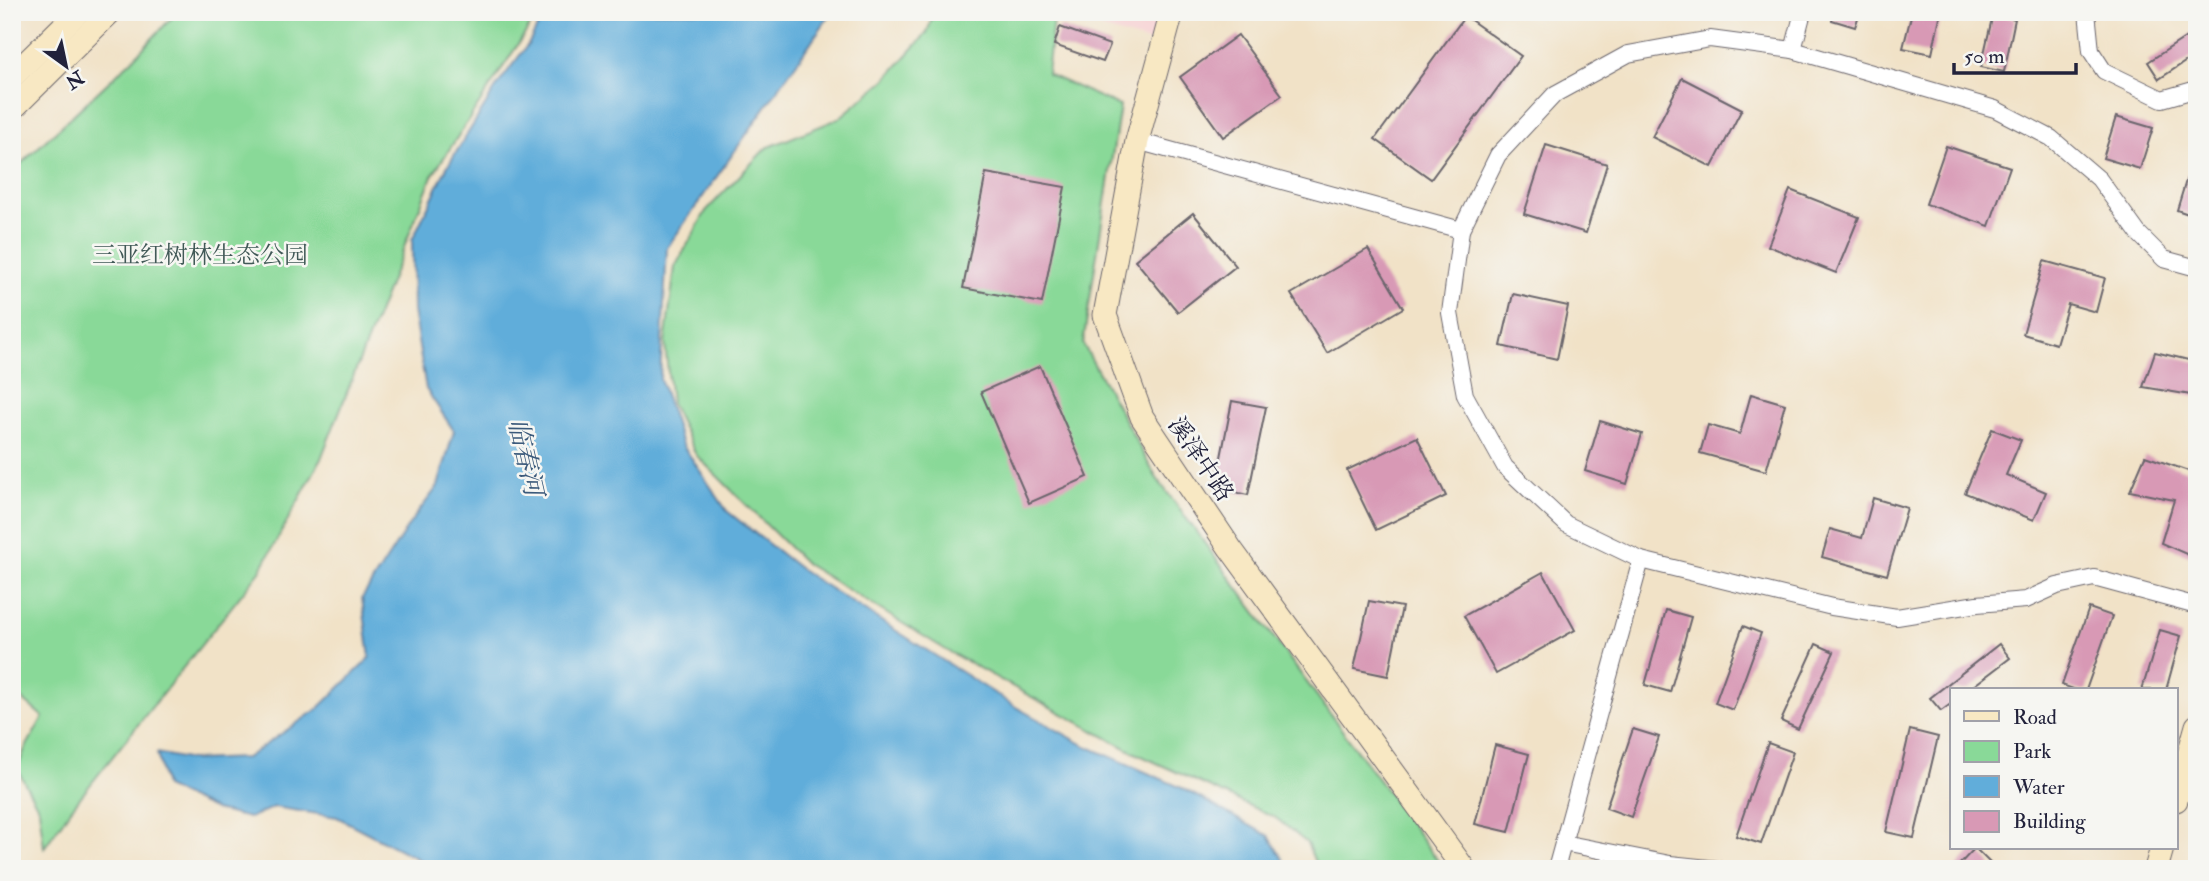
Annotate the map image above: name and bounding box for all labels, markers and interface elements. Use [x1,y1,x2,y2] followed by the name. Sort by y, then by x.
[32,32,102,102] north arrow
[1954,32,2076,76] scale bar
[1964,43,2005,70] text: 50 m
[60,64,89,95] text: N
[92,240,308,271] park label: 三亚红树林生态公园
[1161,411,1240,508] street label: 溪泽中路
[501,416,550,503] water label: 临春河
[1950,688,2178,850] legend
[2013,704,2058,731] text: Road
[2013,738,2051,765] text: Park
[2012,774,2065,801] text: Water
[2013,808,2086,835] text: Building

